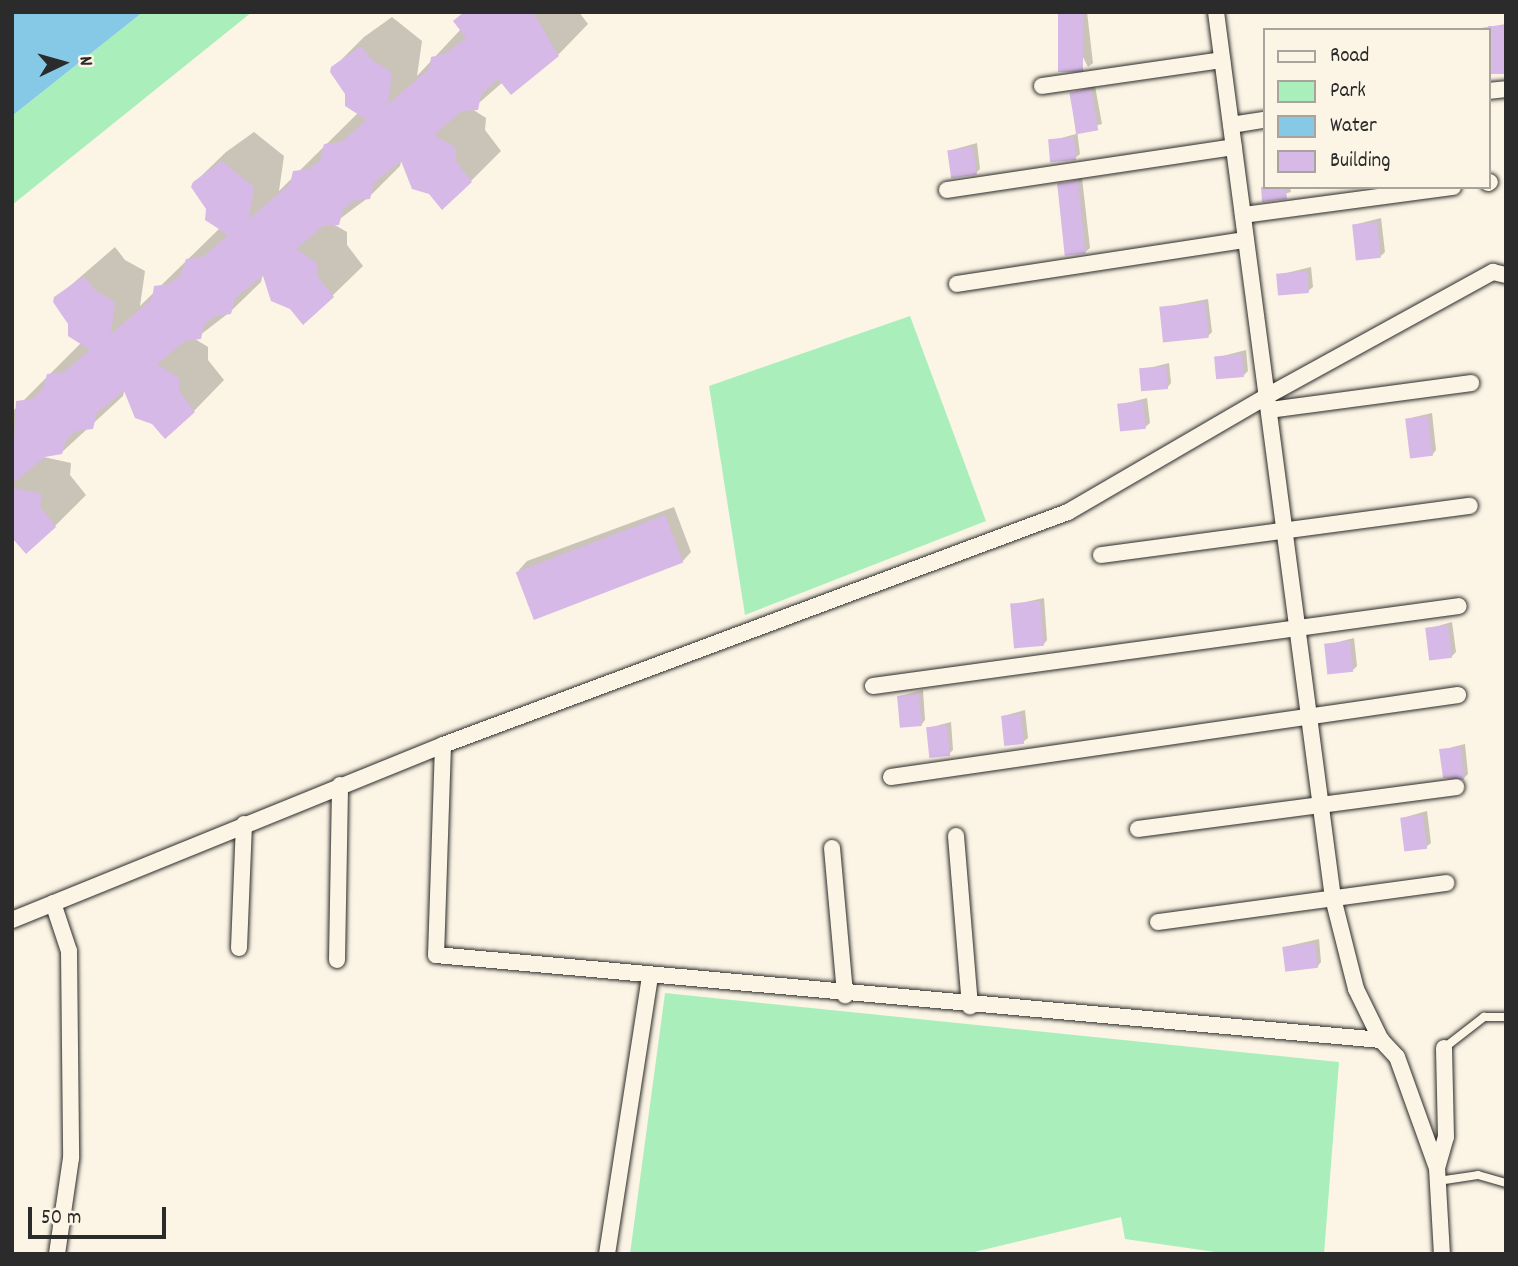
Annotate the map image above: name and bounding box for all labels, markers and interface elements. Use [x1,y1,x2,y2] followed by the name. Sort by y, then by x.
[28,28,98,98] north arrow
[1262,28,1490,189] legend
[1330,42,1369,72] text: Road
[71,55,98,67] text: N
[1330,77,1366,107] text: Park
[1330,112,1377,142] text: Water
[1330,147,1390,177] text: Building
[32,1192,170,1236] scale bar
[41,1204,81,1234] text: 50 m

